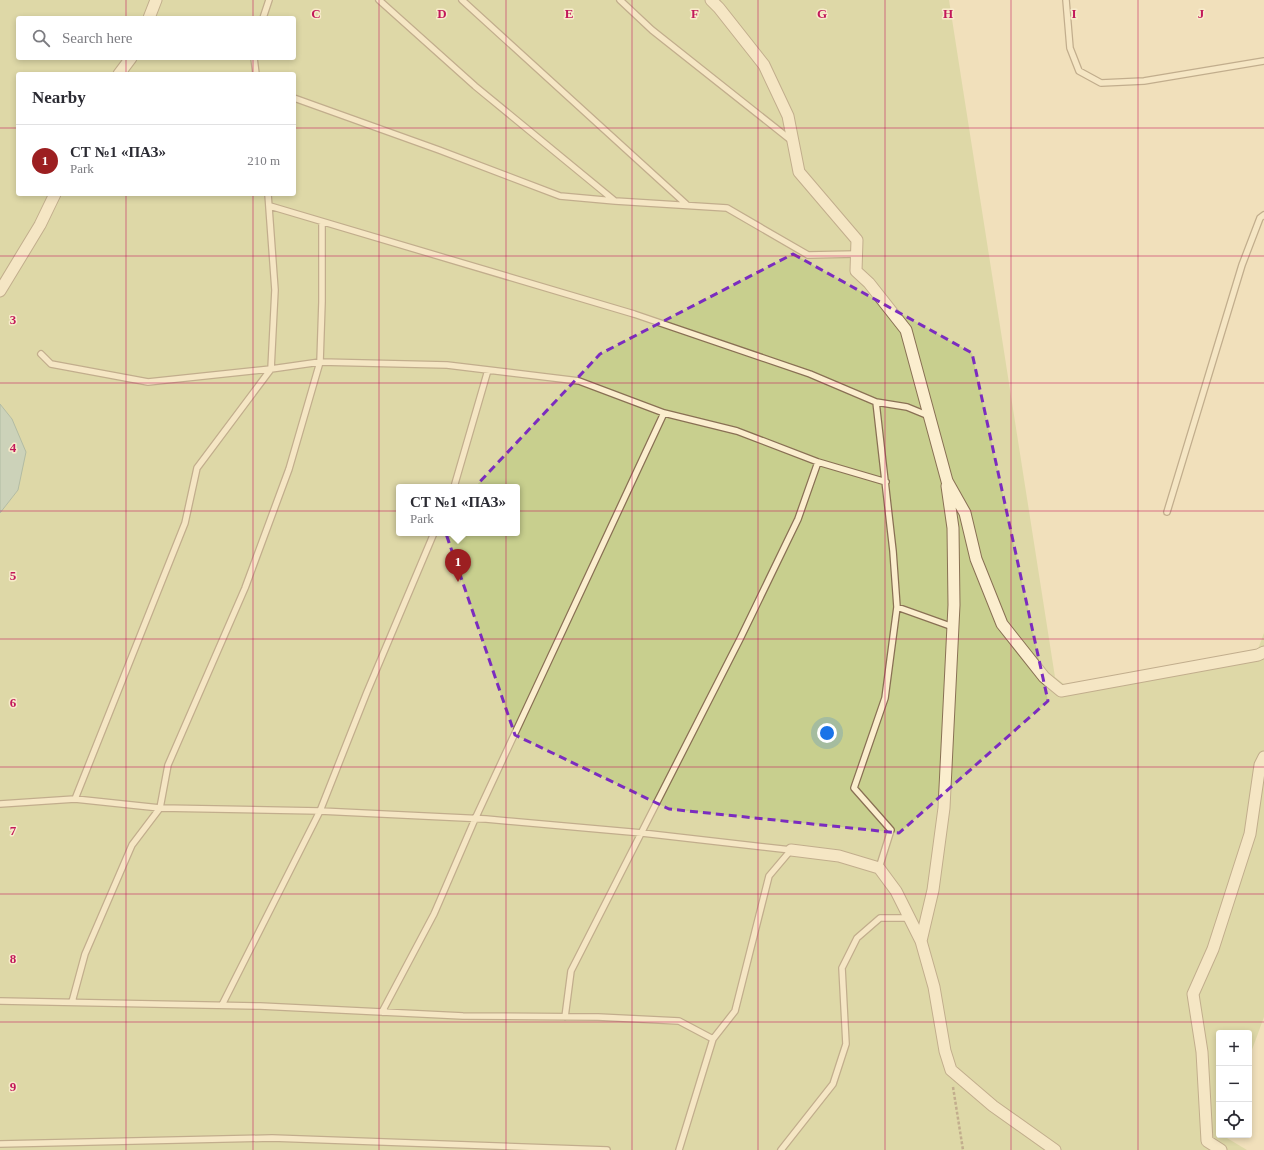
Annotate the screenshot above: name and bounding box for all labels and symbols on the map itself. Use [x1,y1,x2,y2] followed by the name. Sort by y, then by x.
[311,6,321,21] text: C
[437,6,447,21] text: D
[565,6,573,21] text: E
[691,6,699,21] text: F
[817,6,827,21] text: G
[943,6,953,21] text: H
[1071,6,1077,21] text: I
[1198,6,1205,21] text: J
[10,312,17,327] text: 3
[10,440,17,455] text: 4
[445,549,471,582] pin: 1
[10,568,17,583] text: 5
[10,695,17,710] text: 6
[817,723,837,743] your location
[10,823,17,838] text: 7
[10,951,17,966] text: 8
[10,1079,17,1094] text: 9

